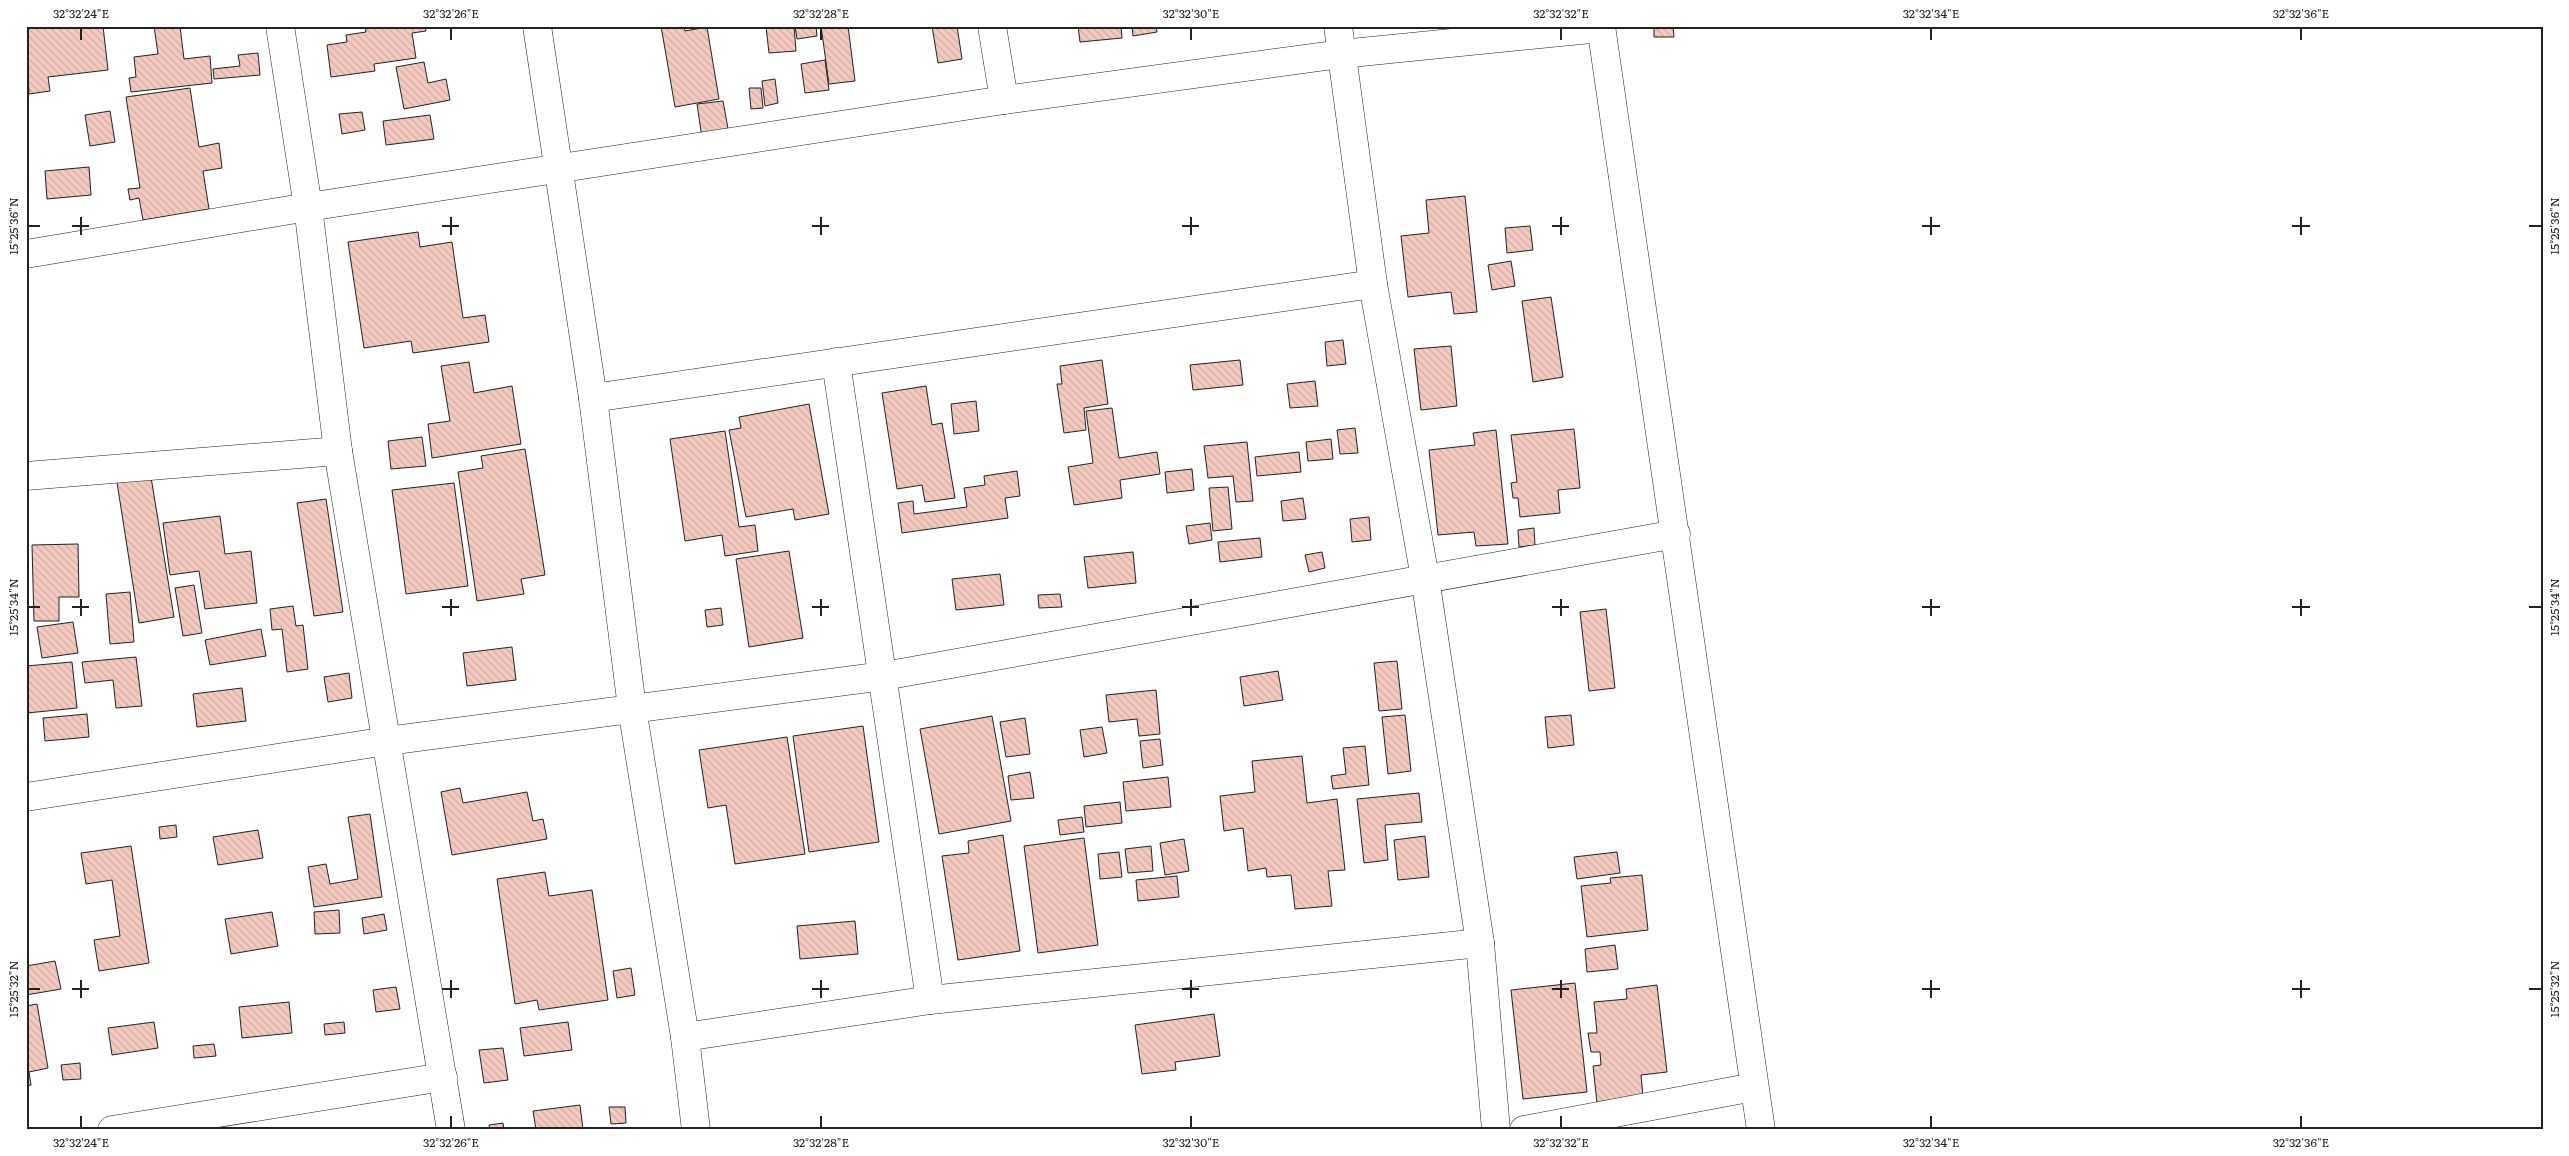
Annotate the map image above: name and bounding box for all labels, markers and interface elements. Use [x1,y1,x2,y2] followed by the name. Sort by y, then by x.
[53,4,109,22] text: 32°32'24"E
[423,4,479,22] text: 32°32'26"E
[793,4,849,22] text: 32°32'28"E
[1163,4,1220,22] text: 32°32'30"E
[1533,4,1589,22] text: 32°32'32"E
[1903,4,1960,22] text: 32°32'34"E
[2273,4,2330,22] text: 32°32'36"E
[4,197,22,255] text: 15°25'36"N
[2545,197,2563,255] text: 15°25'36"N
[4,578,22,636] text: 15°25'34"N
[2545,578,2563,636] text: 15°25'34"N
[4,961,22,1017] text: 15°25'32"N
[2545,961,2563,1017] text: 15°25'32"N
[53,1133,109,1151] text: 32°32'24"E
[423,1133,479,1151] text: 32°32'26"E
[793,1133,849,1151] text: 32°32'28"E
[1163,1133,1220,1151] text: 32°32'30"E
[1533,1133,1589,1151] text: 32°32'32"E
[1903,1133,1960,1151] text: 32°32'34"E
[2273,1133,2330,1151] text: 32°32'36"E

